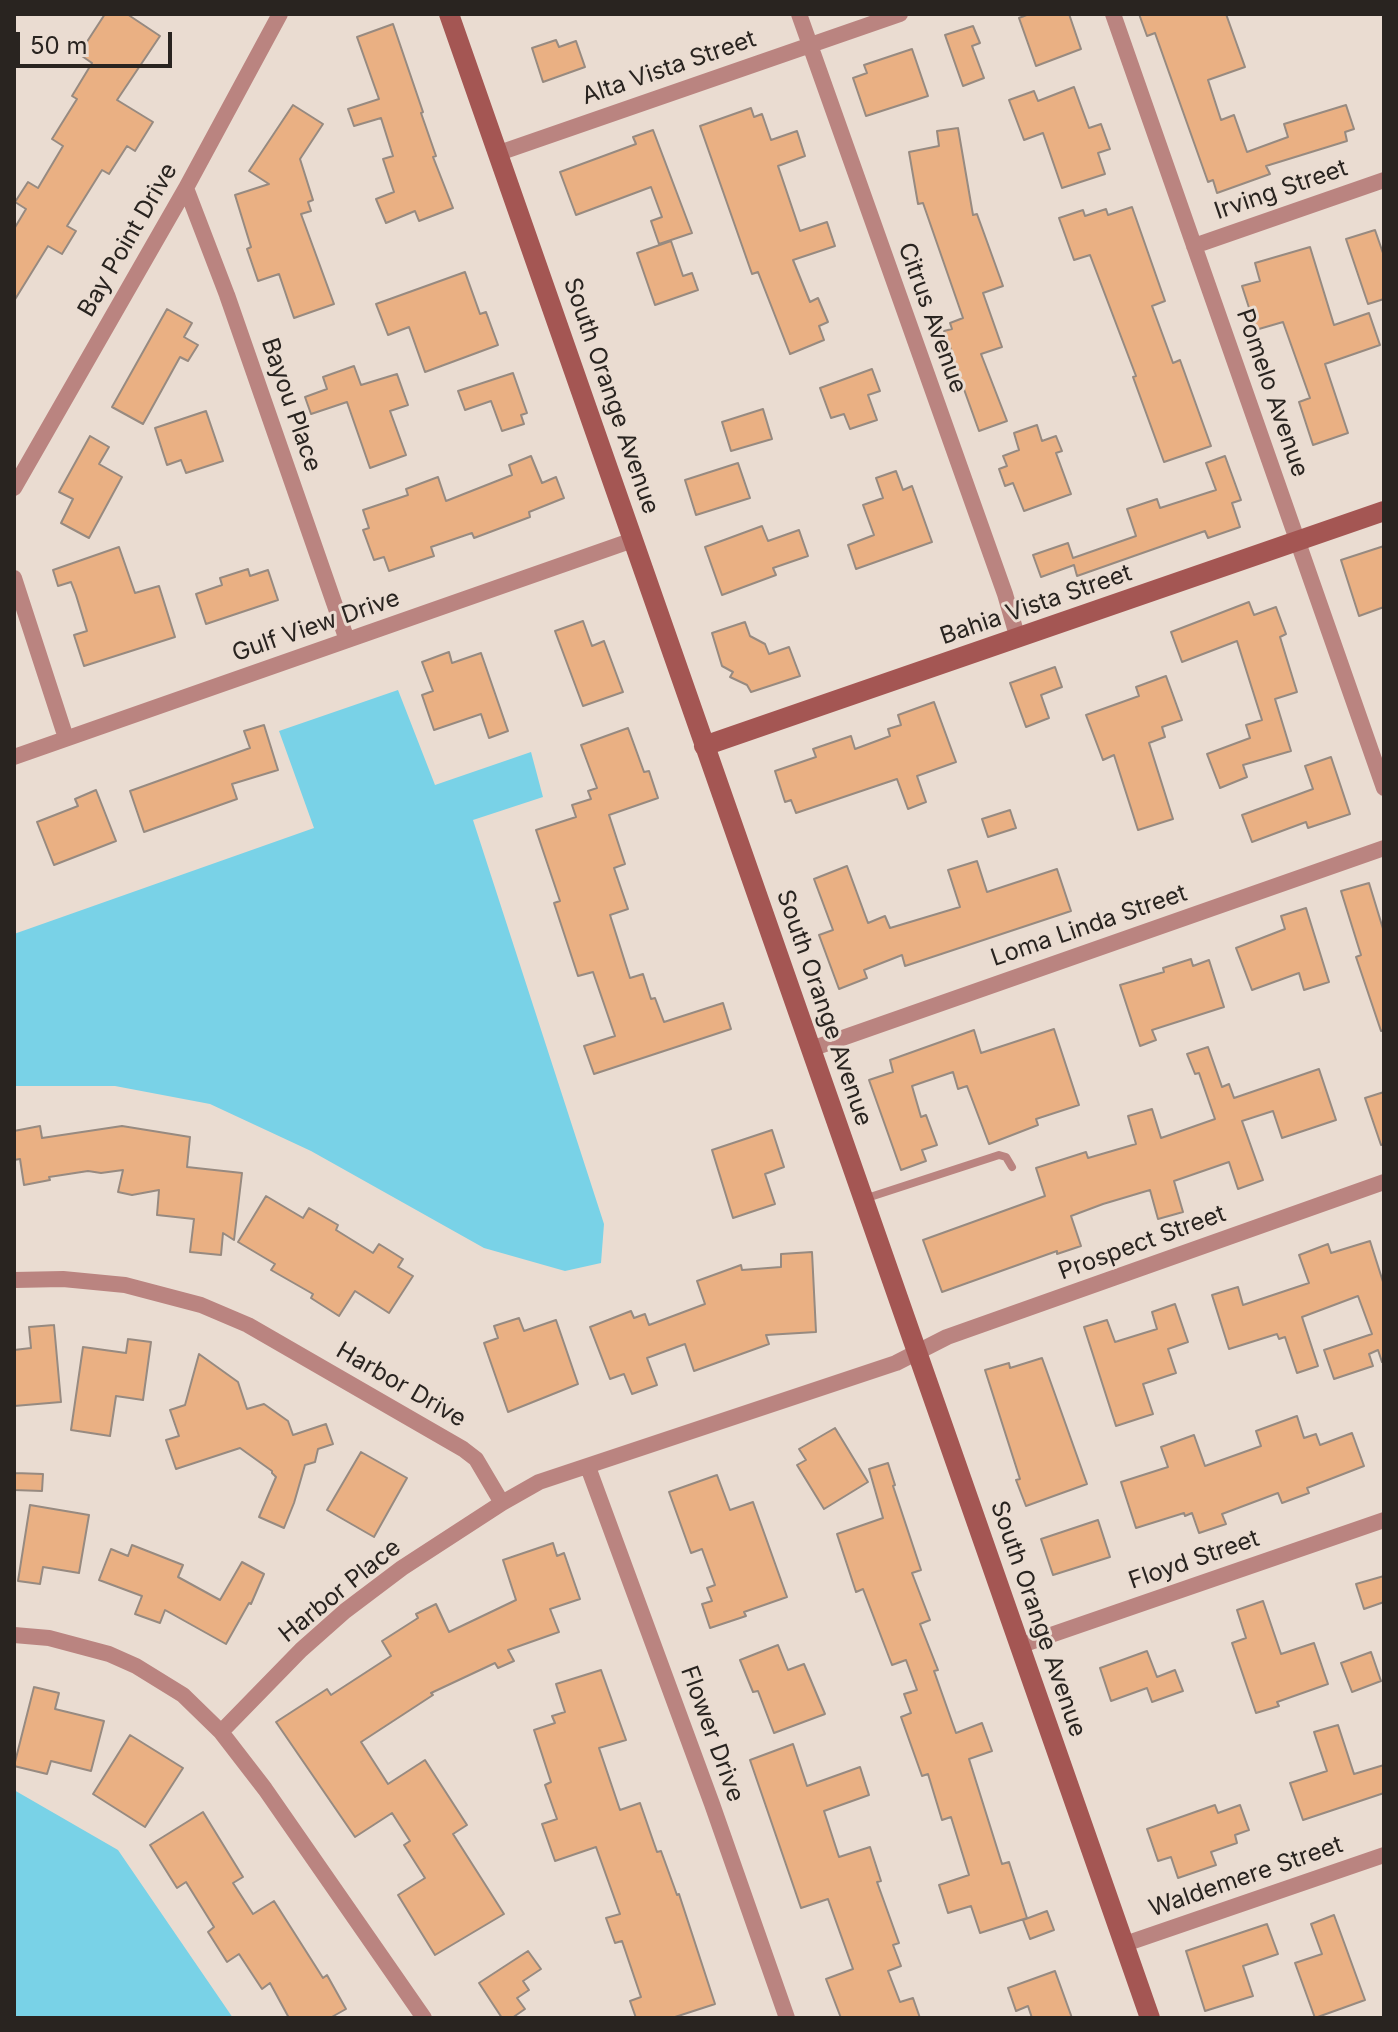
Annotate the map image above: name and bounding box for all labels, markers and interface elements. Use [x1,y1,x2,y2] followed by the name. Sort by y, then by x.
[20,16,176,66] scale bar
[578,25,760,111] street label: Alta Vista Street
[30,31,88,60] text: 50 m
[1211,154,1351,226] street label: Irving Street
[72,158,184,322] street label: Bay Point Drive
[891,239,973,397] street label: Citrus Avenue
[557,274,665,518] street label: South Orange Avenue
[1230,305,1314,481] street label: Pomelo Avenue
[255,334,327,476] street label: Bayou Place
[937,559,1135,651] street label: Bahia Vista Street
[228,584,404,668] street label: Gulf View Drive
[987,879,1191,973] street label: Loma Linda Street
[770,886,878,1130] street label: South Orange Avenue
[1055,1199,1229,1287] street label: Prospect Street
[331,1336,471,1434] street label: Harbor Drive
[984,1497,1092,1741] street label: South Orange Avenue
[1125,1524,1263,1596] street label: Floyd Street
[273,1533,407,1649] street label: Harbor Place
[674,1662,750,1806] street label: Flower Drive
[1146,1830,1346,1924] street label: Waldemere Street

